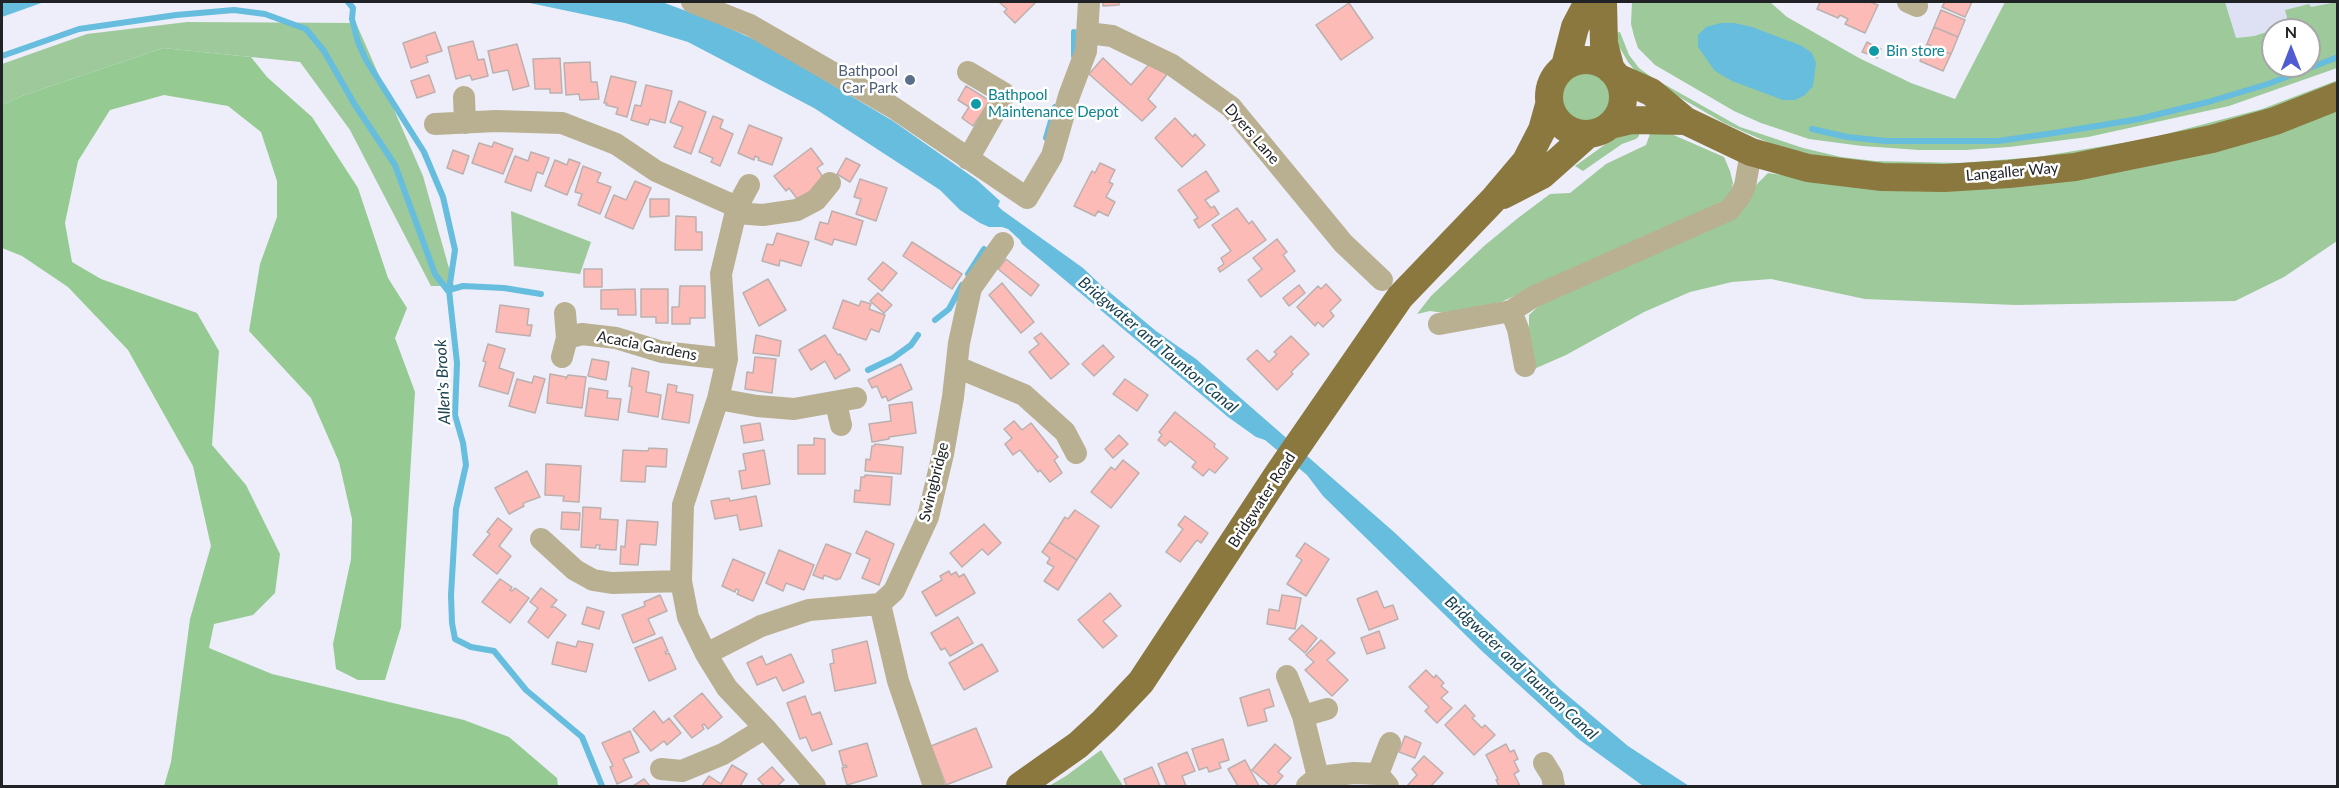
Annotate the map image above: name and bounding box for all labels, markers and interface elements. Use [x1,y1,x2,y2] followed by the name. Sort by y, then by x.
[2261,18,2321,78] north arrow
[2285,22,2297,41] text: N
[1886,42,1945,60] place label: Bin store
[1867,44,1881,58] marker: Bin store
[838,62,898,97] place label: Bathpool Car Park
[903,73,917,87] marker: Bathpool Car Park
[988,86,1119,121] place label: Bathpool Maintenance Depot
[969,97,983,111] marker: Bathpool Maintenance Depot
[1221,100,1283,168] street label: Dyers Lane
[1965,159,2059,185] street label: Langaller Way
[1074,273,1242,417] water label: Bridgwater and Taunton Canal
[596,327,698,365] street label: Acacia Gardens
[431,339,455,425] water label: Allen's Brook
[915,441,953,523] street label: Swingbridge
[1225,449,1299,551] street label: Bridgwater Road
[1441,592,1601,744] water label: Bridgwater and Taunton Canal

